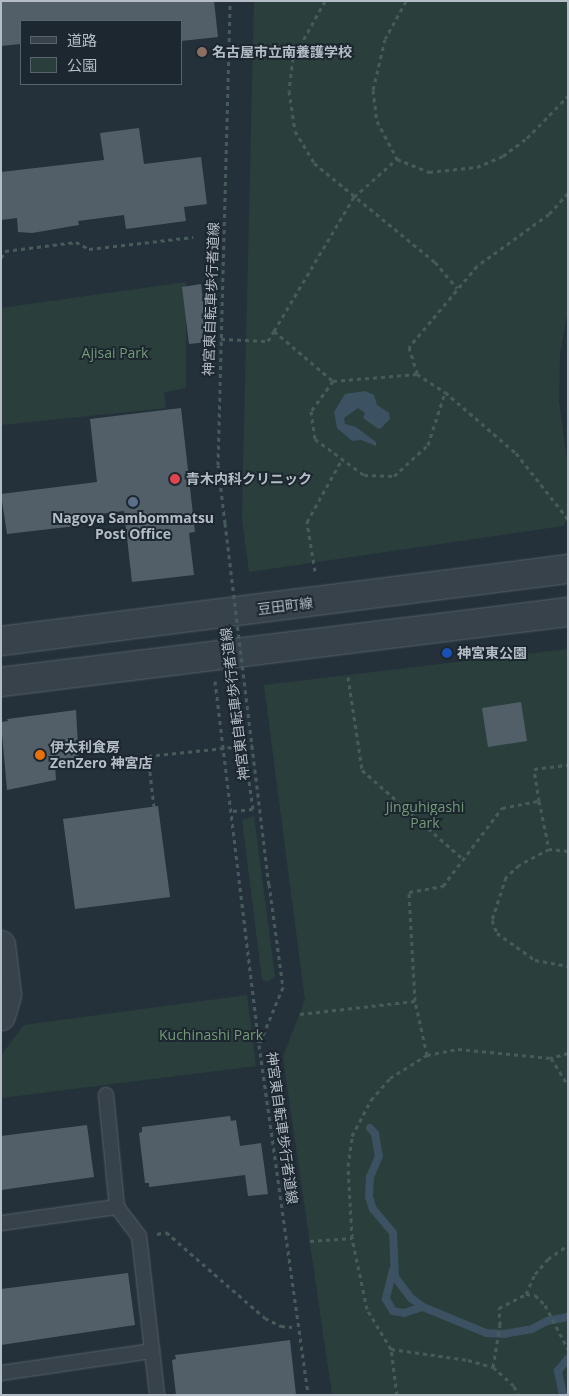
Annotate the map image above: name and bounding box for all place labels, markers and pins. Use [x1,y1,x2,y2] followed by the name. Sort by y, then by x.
[212,44,352,60] place label: 名古屋市立南養護学校
[196,46,208,58] marker: 名古屋市立南養護学校
[186,471,312,487] place label: 青木内科クリニック
[168,472,182,486] marker: 青木内科クリニック
[127,496,139,508] marker: Nagoya Sambommatsu Post Office
[52,510,214,542] place label: Nagoya Sambommatsu Post Office
[457,645,527,661] place label: 神宮東公園
[441,647,453,659] marker: 神宮東公園
[50,739,153,772] place label: 伊太利食房 ZenZero 神宮店
[34,749,46,761] marker: 伊太利食房 ZenZero 神宮店

